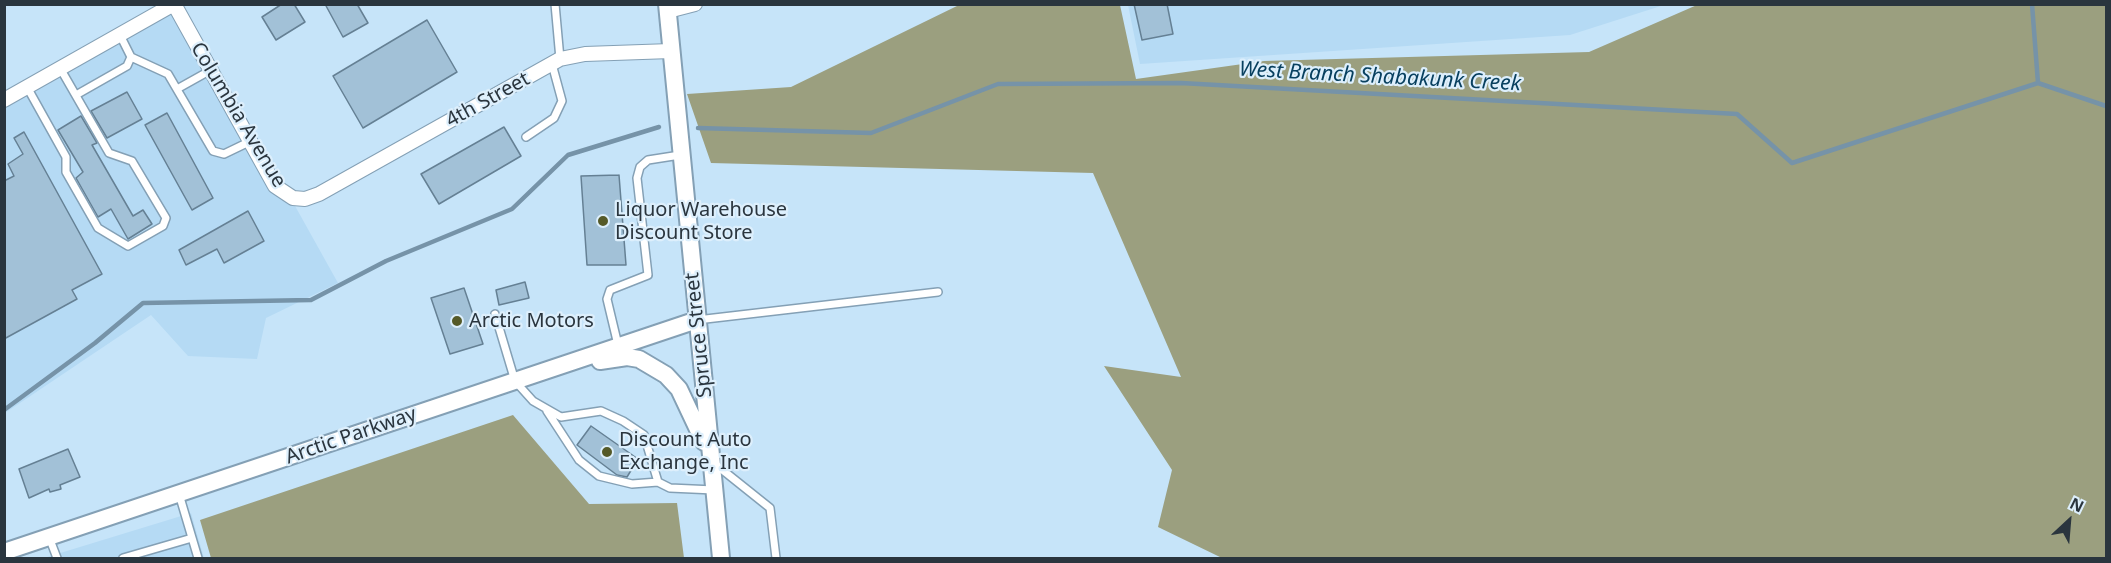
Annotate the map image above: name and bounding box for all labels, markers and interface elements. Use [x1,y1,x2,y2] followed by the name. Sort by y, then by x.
[185,38,291,192] street label: Columbia Avenue
[1238,57,1522,97] water label: West Branch Shabakunk Creek
[442,67,534,133] street label: 4th Street
[615,198,787,245] place label: Liquor Warehouse Discount Store
[596,214,610,228] marker: Liquor Warehouse Discount Store
[680,271,718,399] street label: Spruce Street
[469,309,594,333] place label: Arctic Motors
[450,314,464,328] marker: Arctic Motors
[282,402,420,470] street label: Arctic Parkway
[619,428,752,475] place label: Discount Auto Exchange, Inc
[600,445,614,459] marker: Discount Auto Exchange, Inc
[2039,491,2099,551] north arrow
[2066,492,2088,518] text: N

